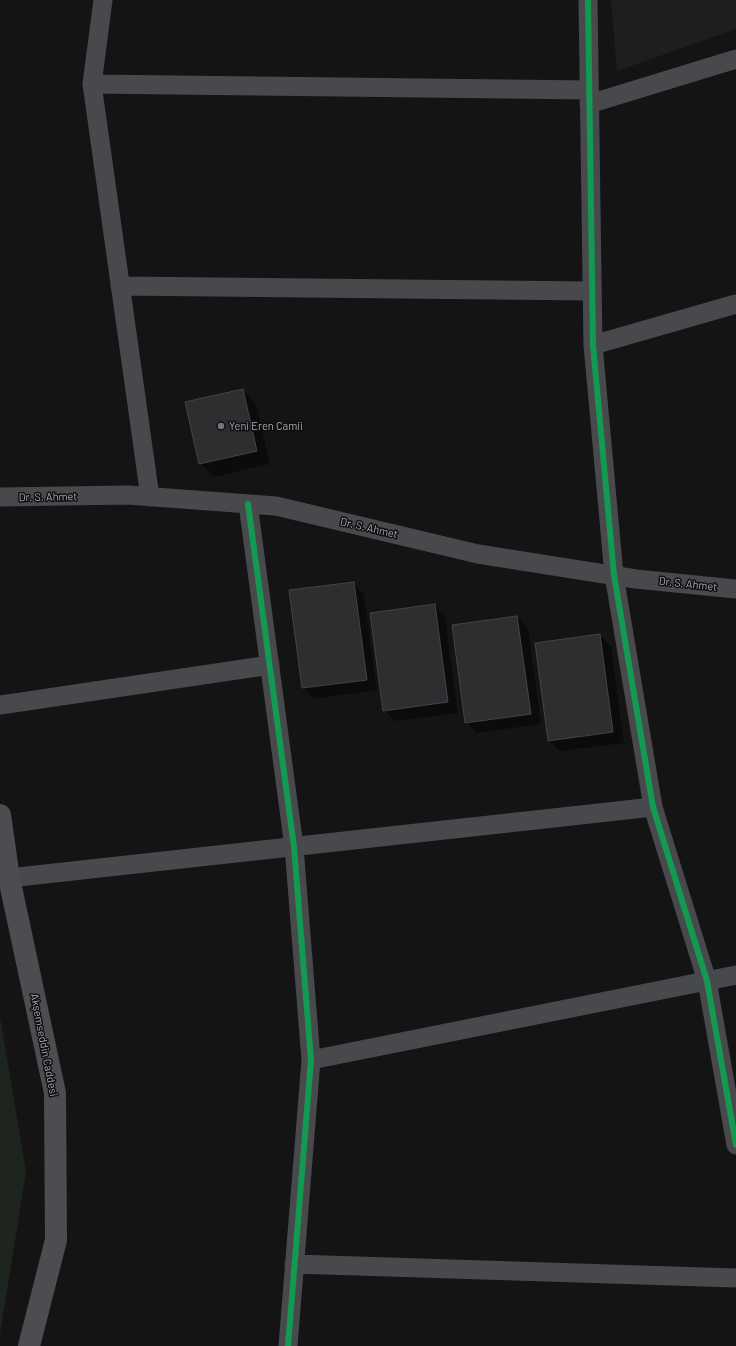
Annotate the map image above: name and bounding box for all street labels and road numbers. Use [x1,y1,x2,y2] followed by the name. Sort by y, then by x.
[19,490,77,504] street label: Dr. S. Ahmet
[339,515,399,541] street label: Dr. S. Ahmet
[658,574,718,594] street label: Dr. S. Ahmet
[28,992,60,1098] street label: Akşemseddin Caddesi

